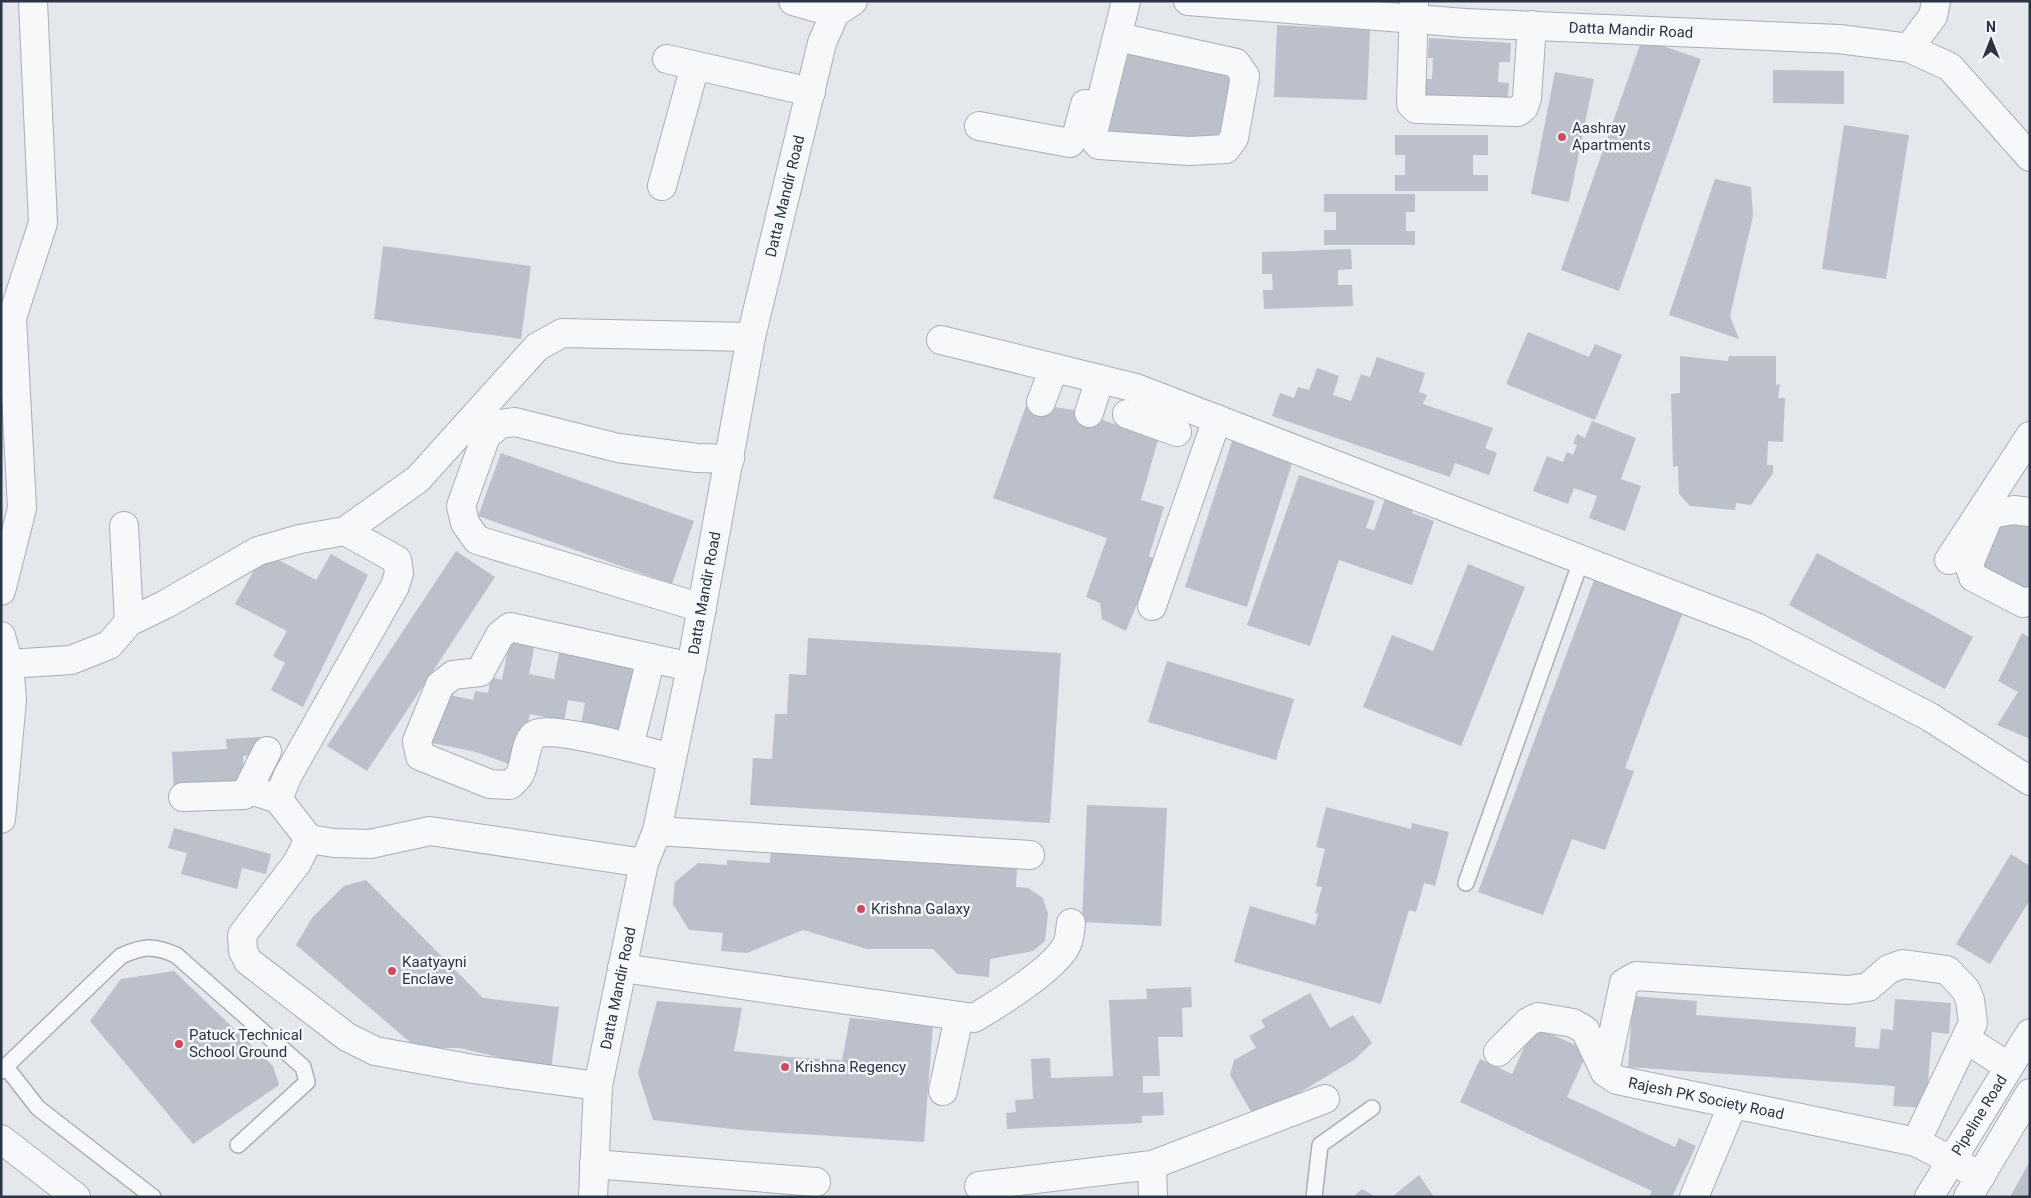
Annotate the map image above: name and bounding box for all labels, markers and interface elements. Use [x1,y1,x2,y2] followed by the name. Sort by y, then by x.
[1966,15,2016,65] north arrow
[1568,18,1694,42] street label: Datta Mandir Road
[1986,19,1996,35] text: N
[1572,119,1651,154] place label: Aashray Apartments
[1556,131,1568,143] marker: Aashray Apartments
[762,134,808,259] street label: Datta Mandir Road
[684,530,724,656] street label: Datta Mandir Road
[871,900,970,918] place label: Krishna Galaxy
[855,903,867,915] marker: Krishna Galaxy
[597,925,640,1051] street label: Datta Mandir Road
[402,953,467,988] place label: Kaatyayni Enclave
[386,965,398,977] marker: Kaatyayni Enclave
[189,1026,302,1061] place label: Patuck Technical School Ground
[173,1038,185,1050] marker: Patuck Technical School Ground
[795,1058,906,1076] place label: Krishna Regency
[779,1061,791,1073] marker: Krishna Regency
[1948,1072,2011,1159] street label: Pipeline Road
[1627,1074,1786,1123] street label: Rajesh PK Society Road

